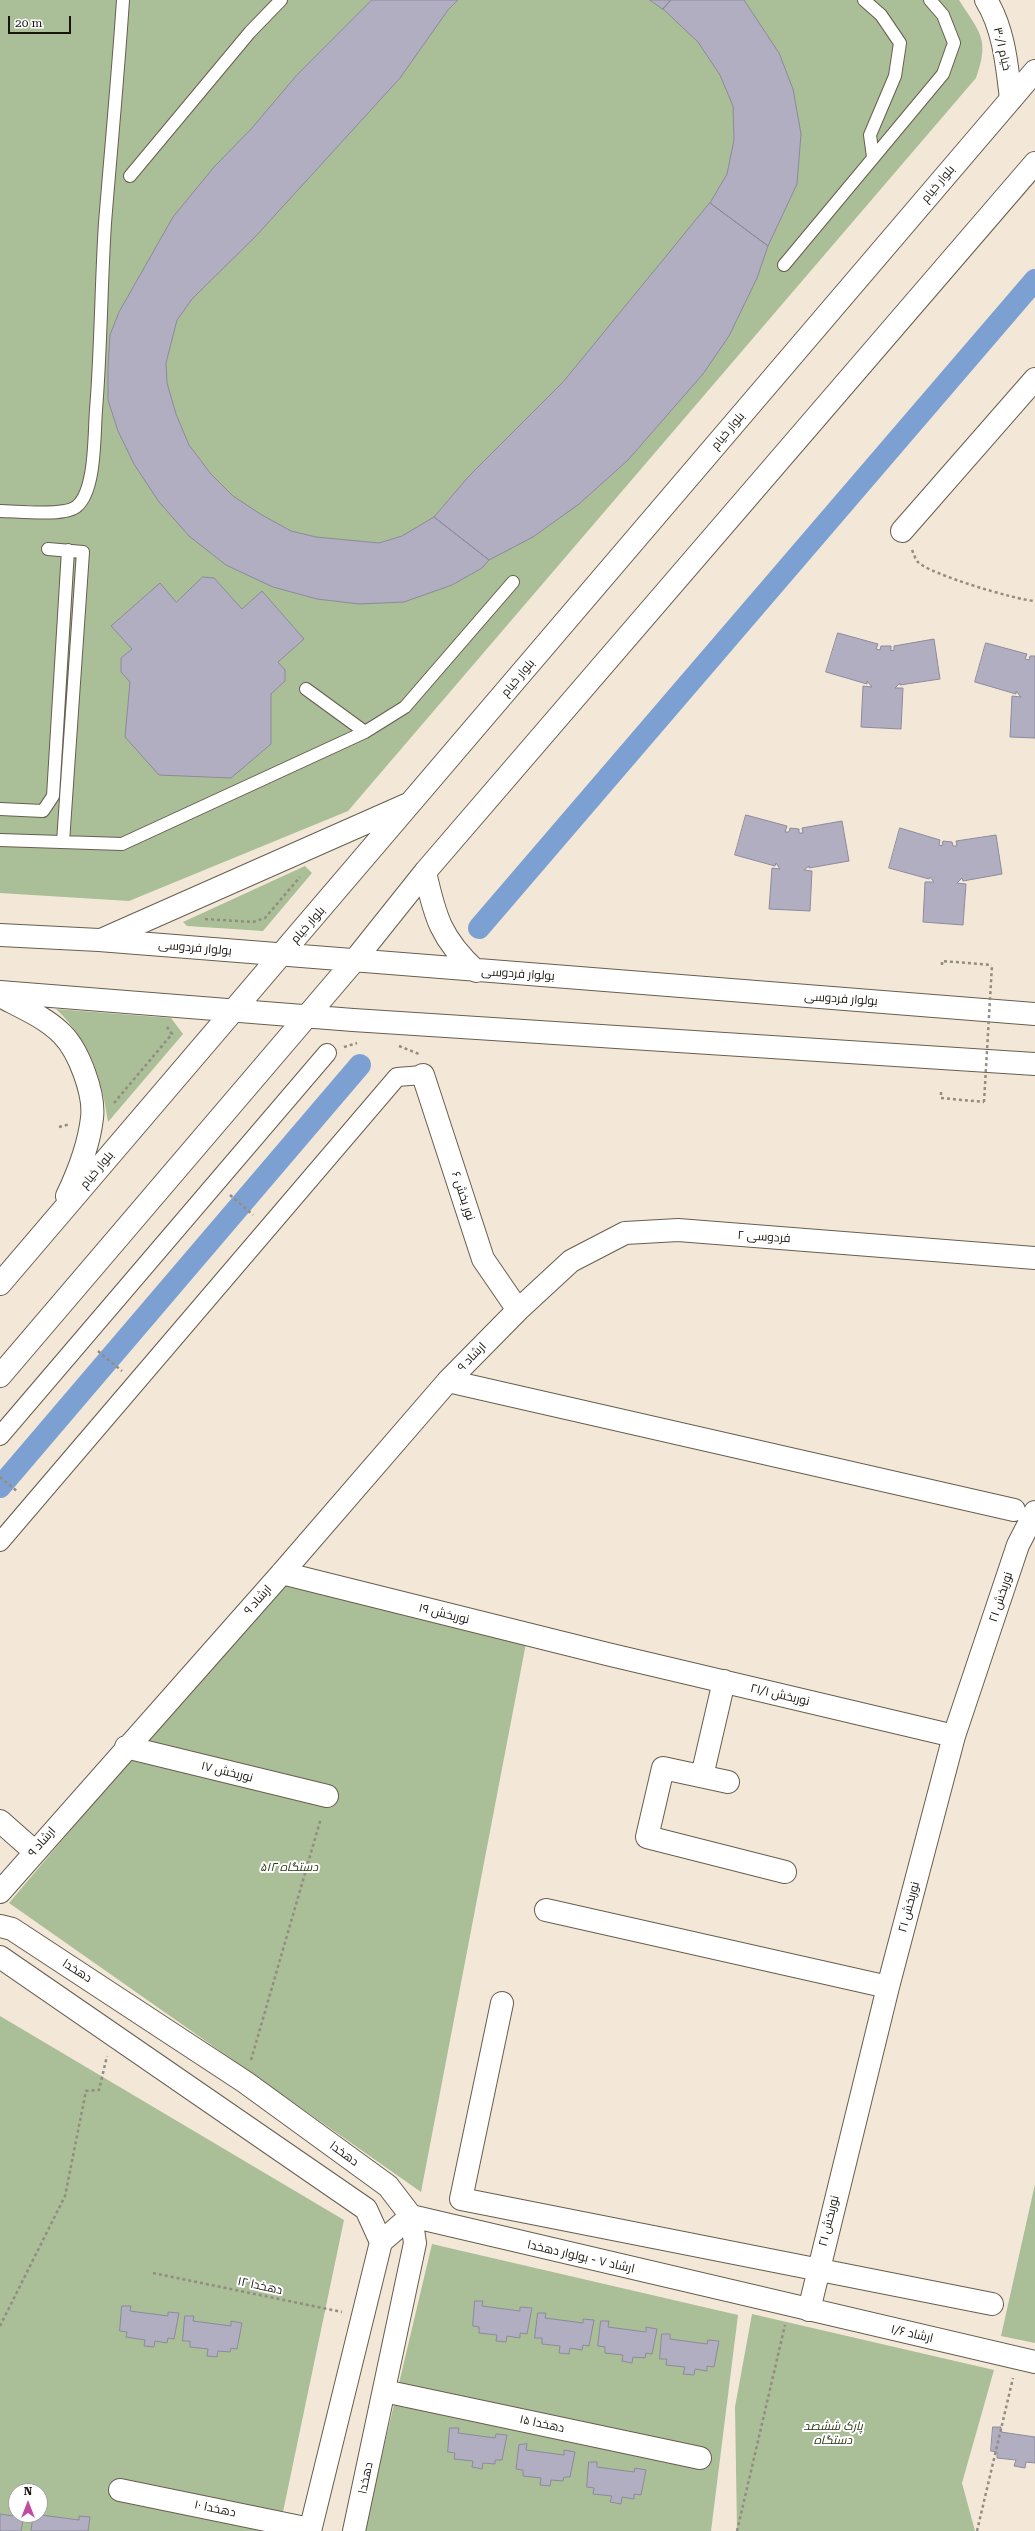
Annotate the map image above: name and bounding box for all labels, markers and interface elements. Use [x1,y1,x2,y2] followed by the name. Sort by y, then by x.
[10,8,73,34] scale bar
[15,16,42,30] text: 20 m
[990,26,1014,72] street label: خیام ۳۰/۱
[918,162,958,206] street label: بلوار خیام
[708,409,748,453] street label: بلوار خیام
[498,656,538,700] street label: بلوار خیام
[288,903,328,947] street label: بلوار خیام
[158,938,232,958] street label: بولوار فردوسی
[481,964,555,984] street label: بولوار فردوسی
[804,989,878,1009] street label: بولوار فردوسی
[77,1148,117,1192] street label: بلوار خیام
[448,1170,478,1222] street label: نور بخش ۶
[737,1228,791,1246] street label: فردوسی ۲
[455,1339,489,1375] street label: ارشاد ۹
[986,1570,1016,1624] street label: نوربخش ۲۱
[241,1582,275,1618] street label: ارشاد ۹
[417,1601,471,1627] street label: نوربخش ۱۹
[749,1681,811,1709] street label: نوربخش ۲۱/۱
[200,1759,254,1785] street label: نوربخش ۱۷
[25,1824,59,1860] street label: ارشاد ۹
[260,1860,318,1874] park label: ۵۱۲ دستگاه
[895,1880,923,1934] street label: نوربخش ۲۱
[60,1956,94,1986] street label: دهخدا
[327,2139,361,2169] street label: دهخدا
[816,2194,842,2248] street label: نوربخش ۲۱
[526,2238,636,2276] street label: ارشاد ۷ - بولوار دهخدا
[236,2274,284,2298] street label: دهخدا ۱۲
[889,2322,935,2346] street label: ارشاد ۱/۶
[518,2412,566,2436] street label: دهخدا ۱۵
[803,2419,863,2447] park label: پارک‌ ششصد دستگاه
[356,2461,376,2495] street label: دهخدا
[8,2483,48,2523] north arrow
[24,2485,32,2498] text: N
[193,2498,237,2520] street label: دهخدا ۱۰

